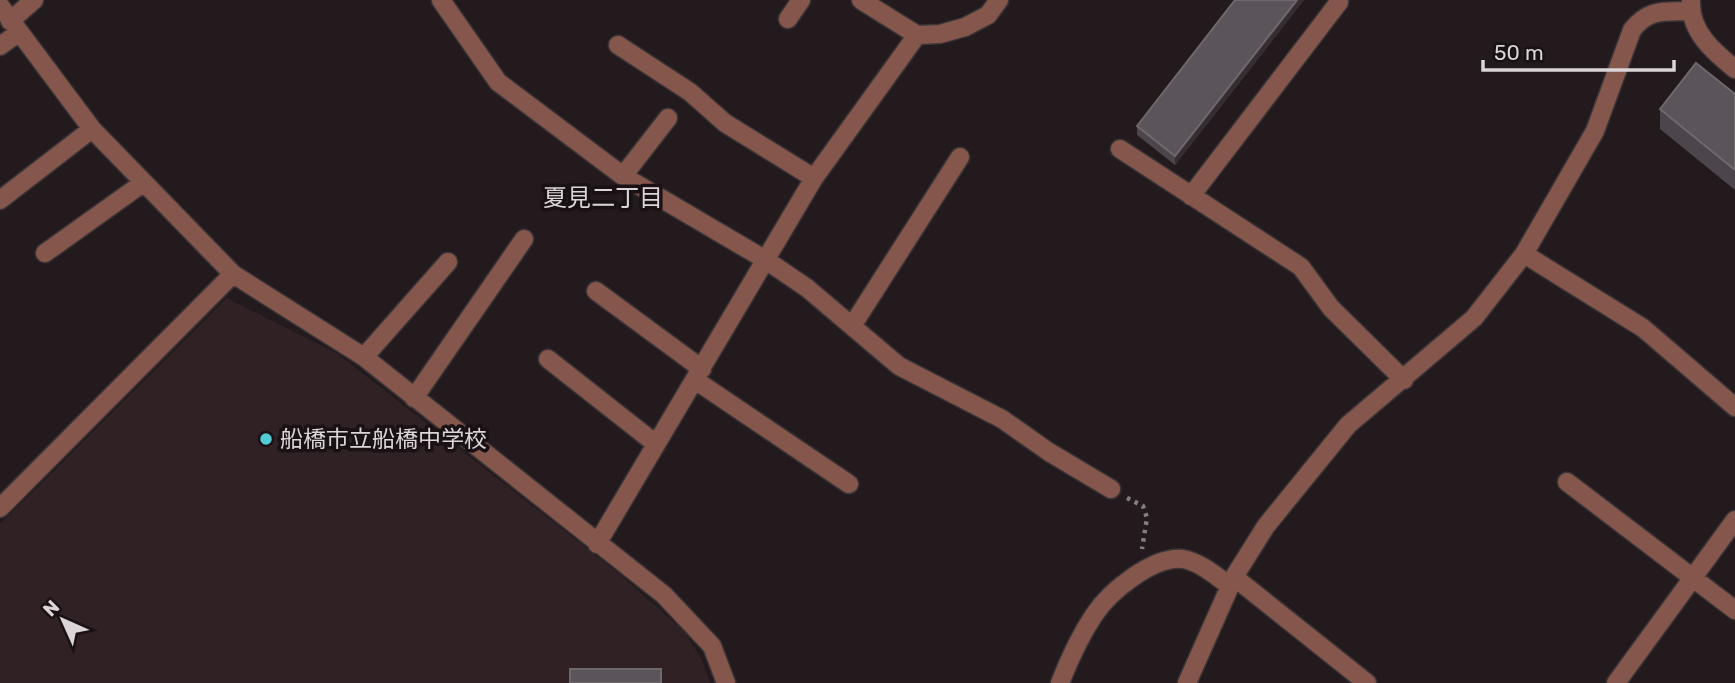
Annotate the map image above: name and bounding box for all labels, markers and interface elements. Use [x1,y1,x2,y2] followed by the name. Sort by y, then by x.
[1483,28,1674,72] scale bar
[1494,40,1544,65] text: 50 m
[543,184,663,212] district label: 夏見二丁目
[280,425,487,453] place label: 船橋市立船橋中学校
[258,431,274,447] marker: 船橋市立船橋中学校
[28,585,98,655] north arrow
[38,595,64,621] text: N

